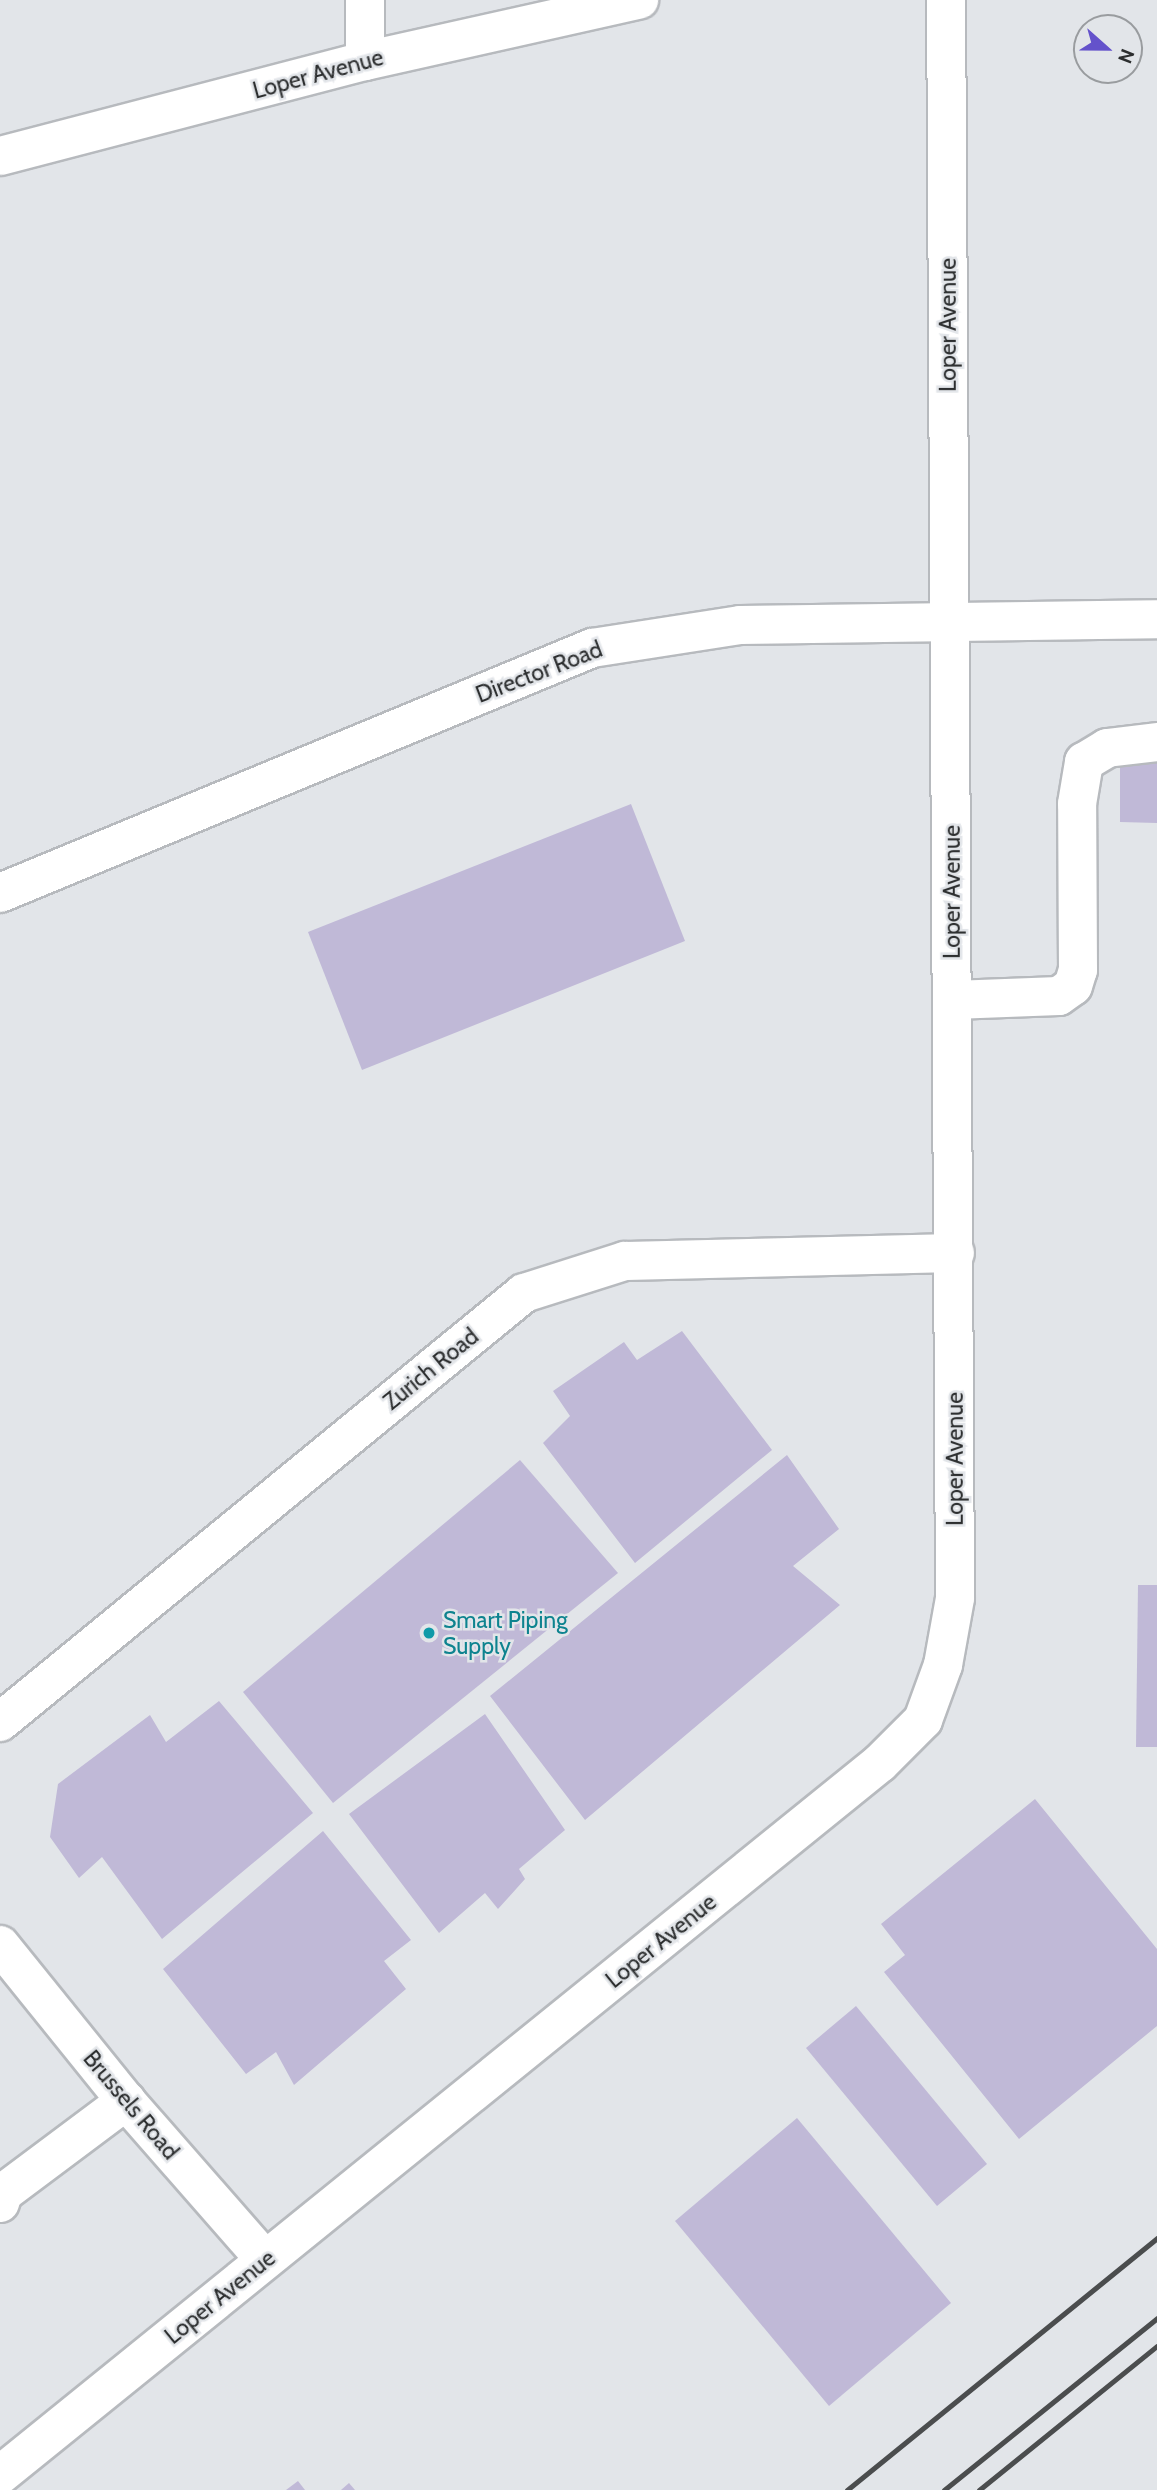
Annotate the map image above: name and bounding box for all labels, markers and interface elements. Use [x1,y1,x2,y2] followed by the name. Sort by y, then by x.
[1073,14,1143,84] north arrow
[250,43,386,105] street label: Loper Avenue
[1113,46,1139,66] text: N
[934,258,962,392] street label: Loper Avenue
[472,635,606,709] street label: Director Road
[938,825,966,959] street label: Loper Avenue
[378,1322,484,1416] street label: Zurich Road
[941,1392,969,1526] street label: Loper Avenue
[443,1606,568,1660] place label: Smart Piping Supply
[421,1625,437,1641] marker: Smart Piping Supply
[600,1888,722,1994] street label: Loper Avenue
[77,2045,185,2165] street label: Brussels Road
[159,2244,281,2350] street label: Loper Avenue

